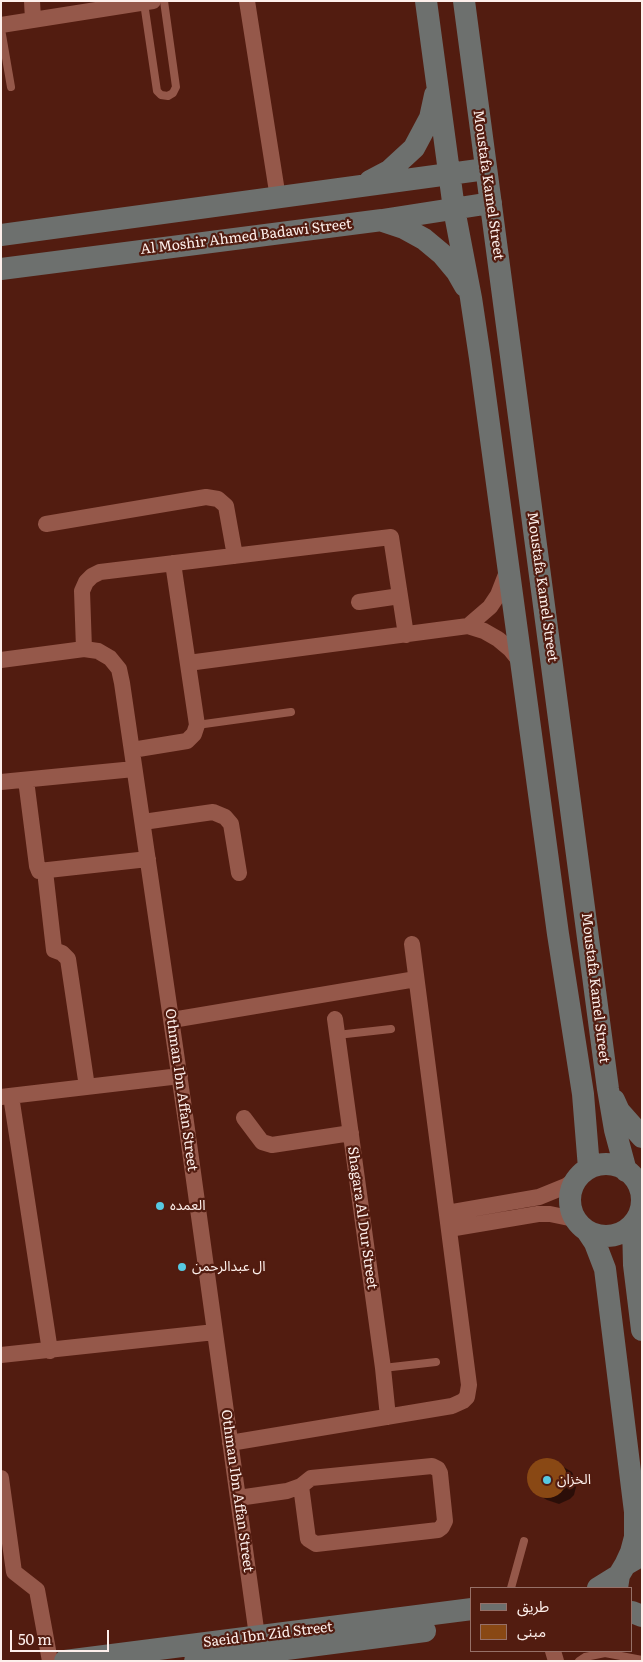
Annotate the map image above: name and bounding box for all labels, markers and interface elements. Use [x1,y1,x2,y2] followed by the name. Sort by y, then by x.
[469,109,507,261] street label: Moustafa Kamel Street
[139,216,353,258] street label: Al Moshir Ahmed Badawi Street
[523,511,561,663] street label: Moustafa Kamel Street
[577,912,613,1064] street label: Moustafa Kamel Street
[161,1007,201,1173] street label: Othman Ibn Affan Street
[344,1145,380,1291] street label: Shagara Al Dur Street
[170,1198,205,1214] place label: العمده
[154,1200,166,1212] marker: العمده
[192,1259,266,1275] place label: ال عبدالرحمن
[176,1261,188,1273] marker: ال عبدالرحمن
[217,1408,257,1574] street label: Othman Ibn Affan Street
[557,1472,591,1488] place label: الخزان
[541,1474,553,1486] marker: الخزان
[470,1587,633,1652] legend
[517,1594,549,1617] text: طريق
[202,1619,334,1651] street label: Saeid Ibn Zid Street
[517,1619,546,1642] text: مبنى
[12,1620,111,1652] scale bar
[18,1627,52,1650] text: 50 m

